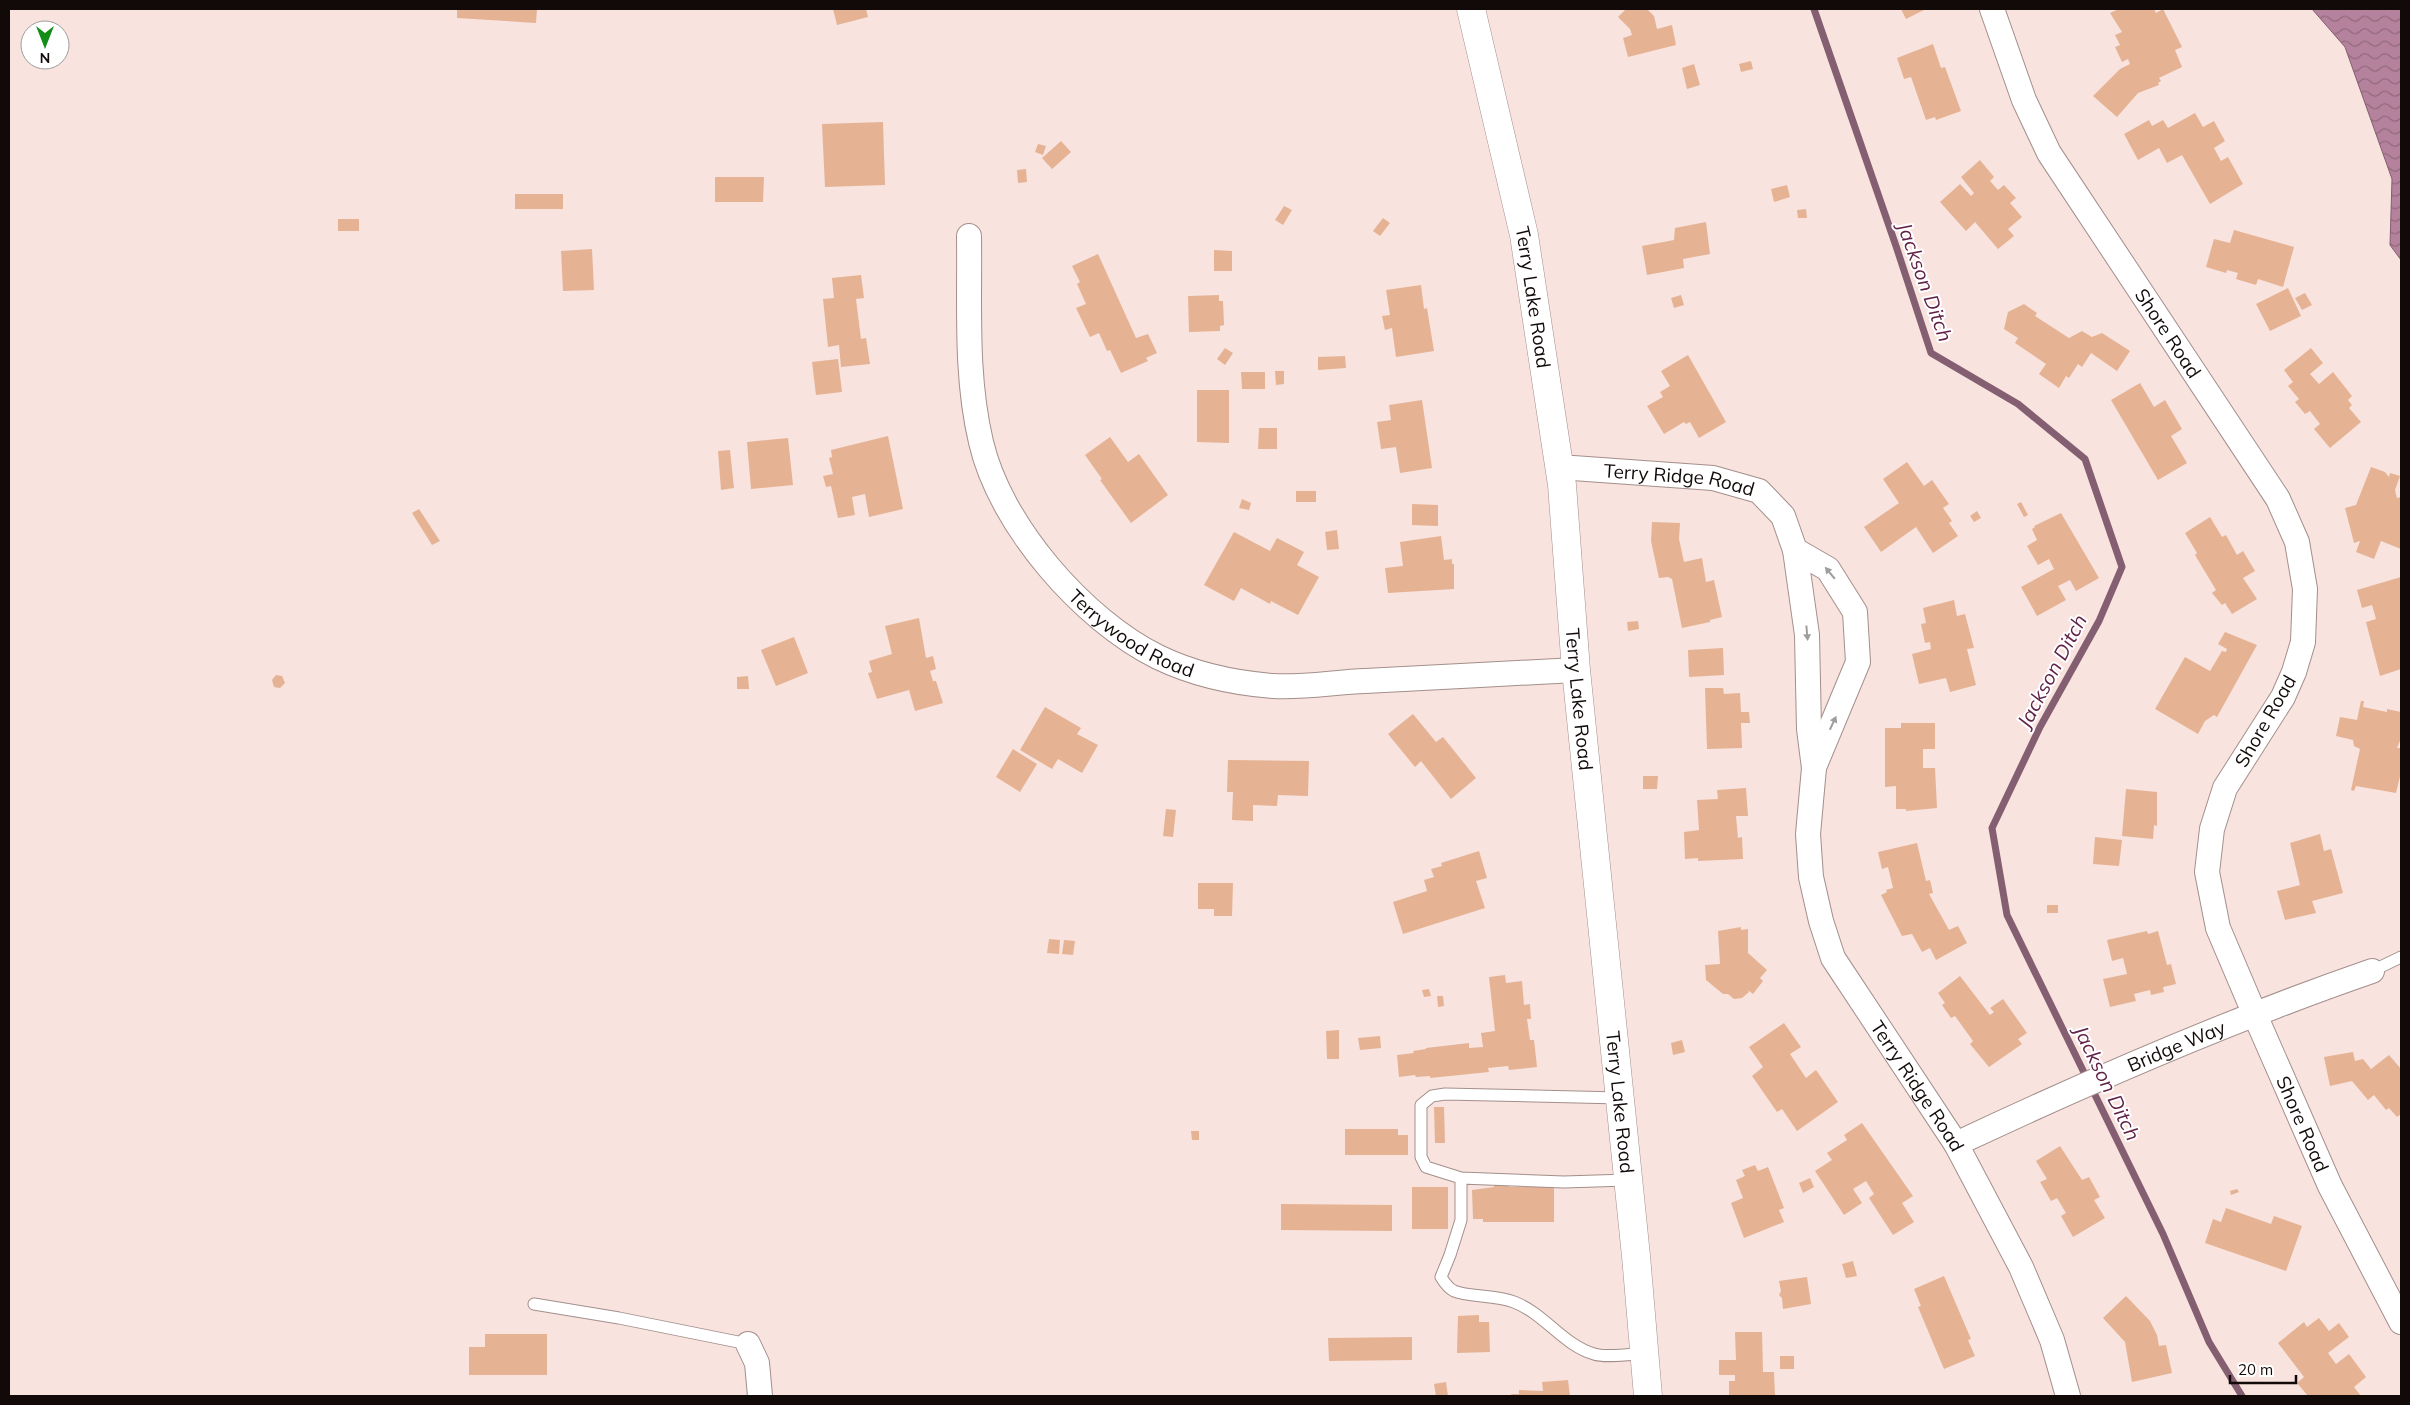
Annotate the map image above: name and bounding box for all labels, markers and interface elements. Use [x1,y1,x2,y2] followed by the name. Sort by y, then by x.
[20,20,70,70] north arrow
[40,49,50,67] text: N
[1892,217,1959,345] water label: Jackson Ditch
[1510,224,1556,370] street label: Terry Lake Road
[2130,284,2206,382] street label: Shore Road
[1603,458,1757,501] street label: Terry Ridge Road
[1824,567,1835,580] one-way arrow
[1064,584,1197,682] street label: Terrywood Road
[2010,610,2092,734] water label: Jackson Ditch
[1803,626,1811,642] one-way arrow
[1561,627,1598,772] street label: Terry Lake Road
[2229,671,2301,771] street label: Shore Road
[1829,716,1837,730] one-way arrow
[2123,1015,2229,1077] street label: Bridge Way
[1866,1016,1970,1156] street label: Terry Ridge Road
[2068,1019,2146,1144] water label: Jackson Ditch
[1601,1030,1639,1175] street label: Terry Lake Road
[2271,1072,2334,1176] street label: Shore Road
[2230,1352,2296,1384] scale bar
[2238,1360,2273,1379] text: 20 m

